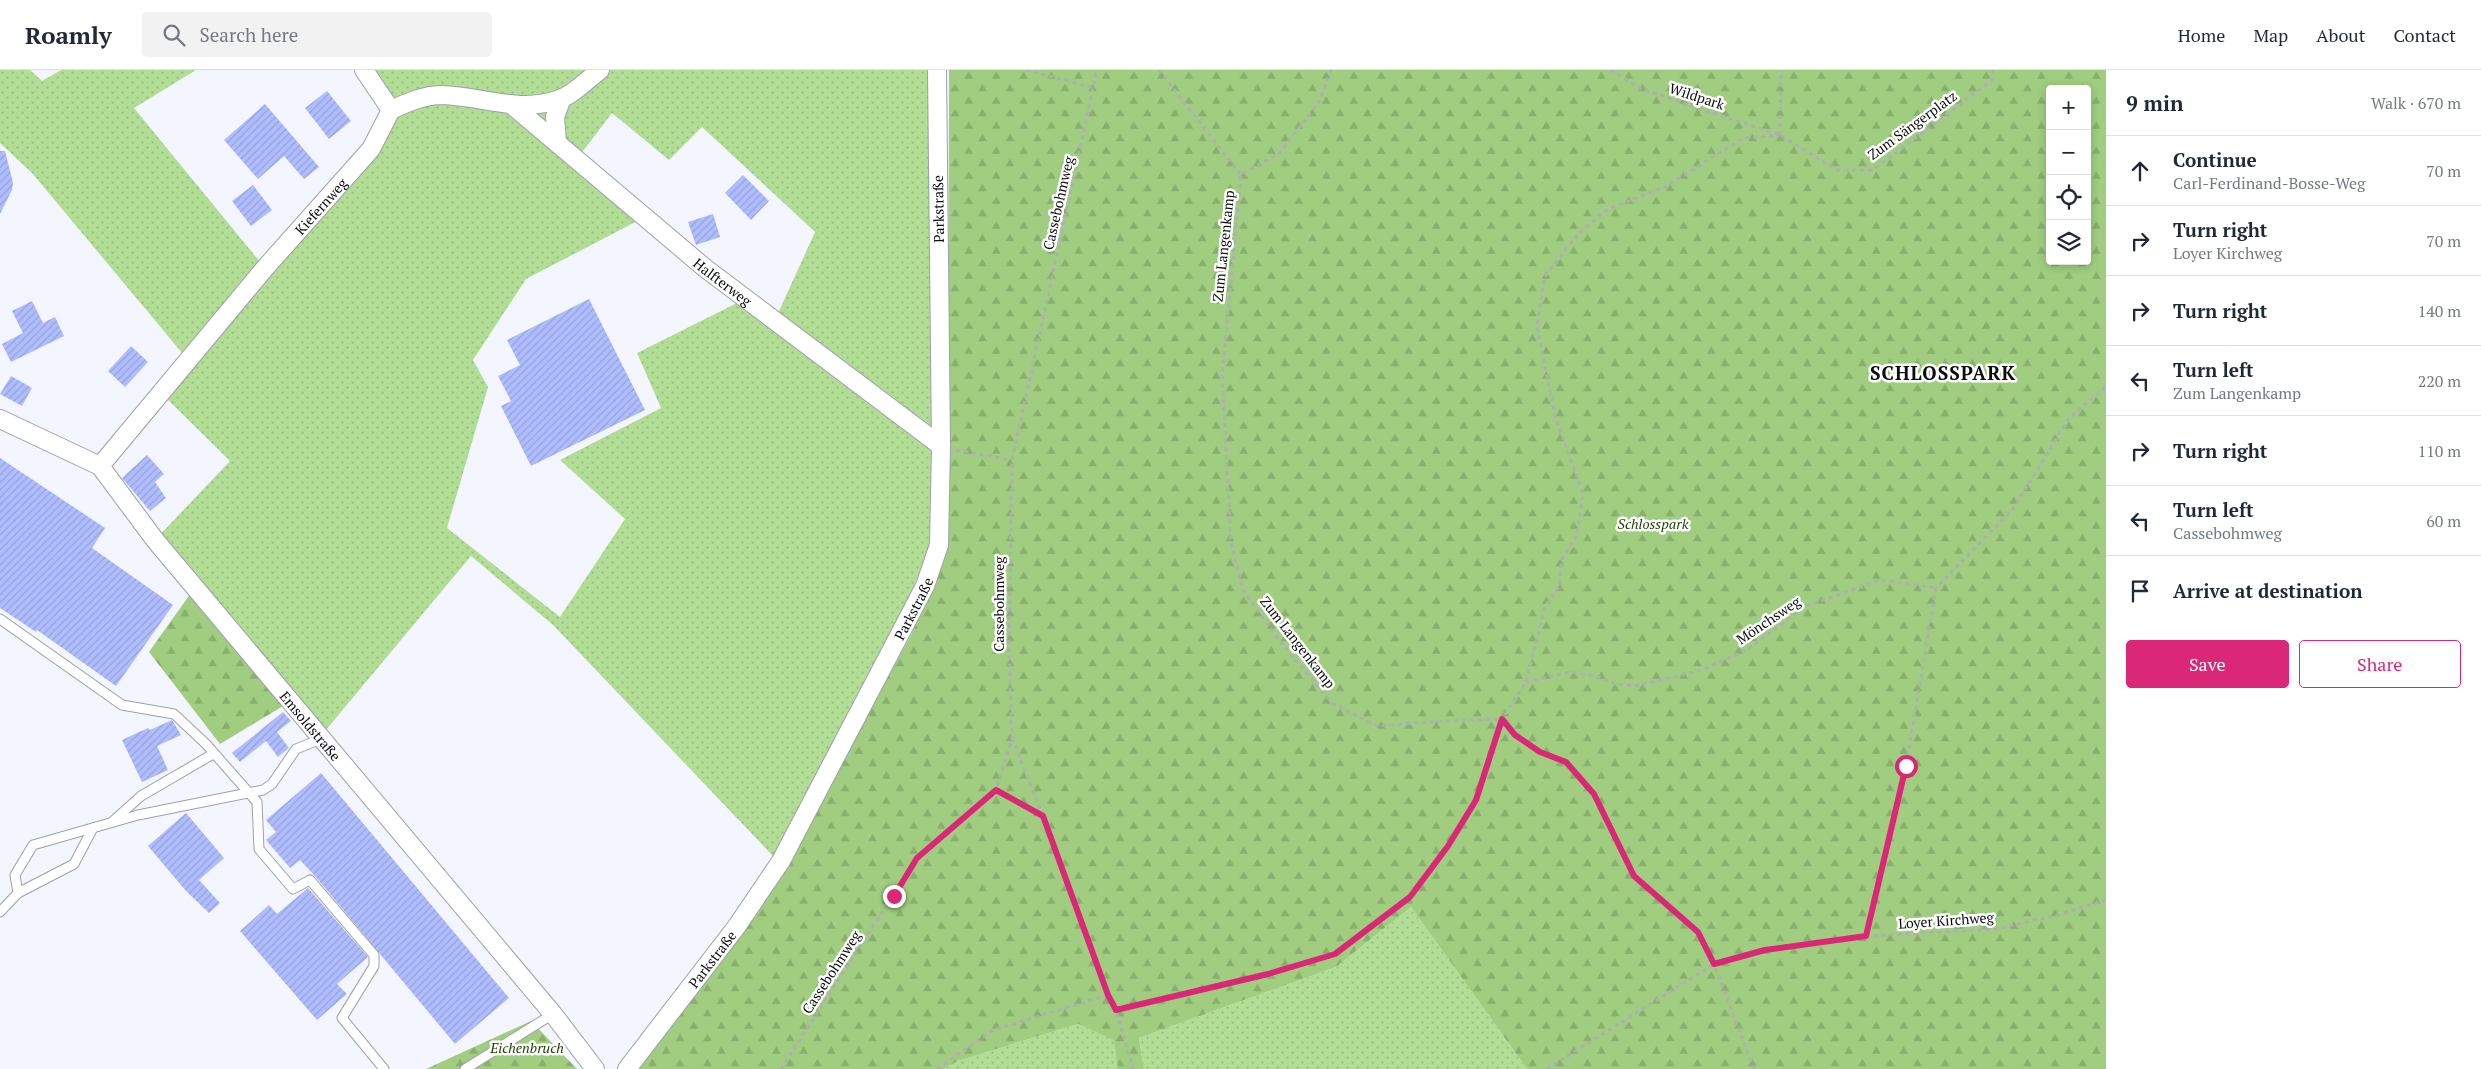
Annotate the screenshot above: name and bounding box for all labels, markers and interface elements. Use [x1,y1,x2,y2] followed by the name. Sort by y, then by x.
[142,12,492,57] search box
[25,19,112,51] text: Roamly
[160,21,188,49] icon: search
[200,22,298,47] text: Search here
[2178,23,2225,47] text: Home
[2253,23,2288,47] text: Map
[2316,23,2365,47] text: About
[2393,23,2456,47] text: Contact
[1667,78,1728,114] street label: Wildpark
[2046,85,2091,265] map controls
[2046,85,2091,130] button: +
[1864,86,1961,164] street label: Zum Sängerplatz
[2126,89,2183,117] text: 9 min
[2371,92,2461,114] text: Walk · 670 m
[2046,130,2091,175] button: −
[2173,147,2257,172] text: Continue
[1038,154,1078,252] street label: Cassebohmweg
[2126,157,2154,185] icon: ahead
[2426,160,2461,182] text: 70 m
[2173,172,2366,194] text: Carl-Ferdinand-Bosse-Weg
[290,173,351,238] street label: Kiefernweg
[928,175,948,243] street label: Parkstraße
[2046,175,2091,220] button: locate
[1208,189,1238,303] street label: Zum Langenkamp
[2173,217,2267,242] text: Turn right
[2046,220,2091,265] button: layers
[2126,227,2154,255] icon: right
[2426,230,2461,252] text: 70 m
[2173,242,2282,264] text: Loyer Kirchweg
[690,253,756,310] street label: Halfterweg
[2126,297,2154,325] icon: right
[2173,298,2267,323] text: Turn right
[2418,300,2461,322] text: 140 m
[2173,357,2254,382] text: Turn left
[1870,360,2016,385] district label: SCHLOSSPARK
[2126,367,2154,395] icon: left
[2418,370,2461,392] text: 220 m
[2173,382,2301,404] text: Zum Langenkamp
[2126,437,2154,465] icon: right
[2173,438,2267,463] text: Turn right
[2418,440,2461,462] text: 110 m
[2173,497,2254,522] text: Turn left
[2126,507,2154,535] icon: left
[2426,510,2461,532] text: 60 m
[1618,514,1689,533] park label: Schlosspark
[2173,522,2282,544] text: Cassebohmweg
[989,556,1008,652] street label: Cassebohmweg
[889,575,937,643] street label: Parkstraße
[2126,577,2154,605] icon: arrive
[2173,578,2362,603] text: Arrive at destination
[1732,591,1804,648] street label: Mönchsweg
[1256,592,1340,692] street label: Zum Langenkamp
[2126,640,2289,688] button: Save
[2299,640,2461,688] button: Share
[276,687,346,765] street label: Emsoldstraße
[1895,755,1918,778] route start
[883,885,906,908] route end
[1898,907,1995,933] street label: Loyer Kirchweg
[684,926,740,991] street label: Parkstraße
[797,926,865,1017] street label: Cassebohmweg
[489,1038,564,1057] park label: Eichenbruch

